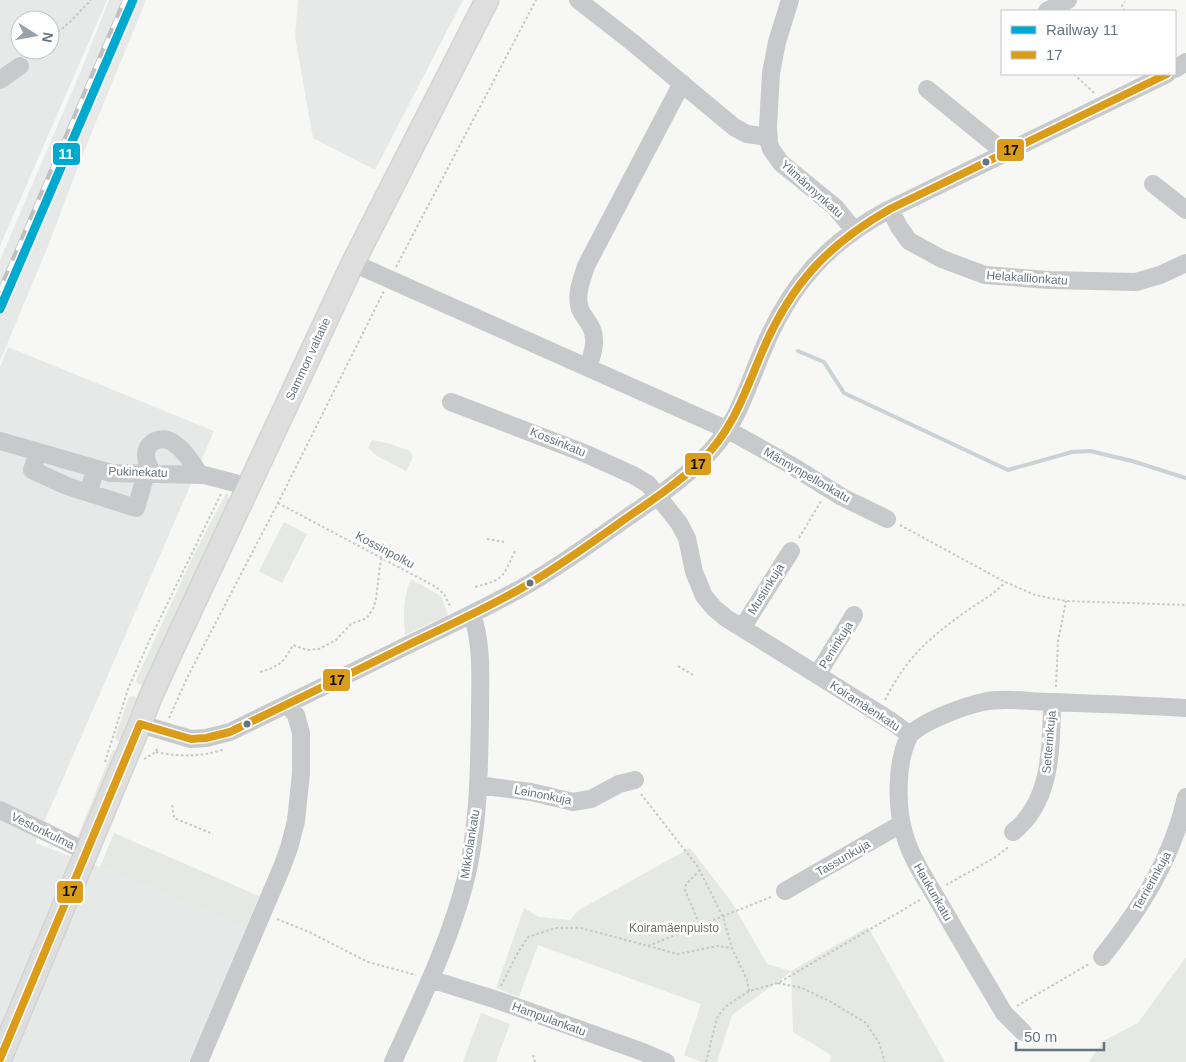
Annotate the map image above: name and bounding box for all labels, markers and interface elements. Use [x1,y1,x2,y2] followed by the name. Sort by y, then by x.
[10,10,60,60] north arrow
[1001,10,1176,75] legend
[1046,21,1118,38] text: Railway 11
[39,31,57,44] text: N
[1046,46,1063,63] text: 17
[996,138,1025,162] line badge: 17
[52,142,81,166] line badge: 11
[1003,142,1019,158] text: 17
[59,146,74,162] text: 11
[778,157,846,221] street label: Ylimännynkatu
[981,157,991,167] unlabelled marker
[986,268,1068,288] street label: Helakallionkatu
[283,315,333,402] street label: Sammon valtatie
[528,425,588,459] street label: Kossinkatu
[761,445,853,505] street label: Männynpellonkatu
[684,452,712,476] line badge: 17
[690,456,706,472] text: 17
[108,464,168,480] street label: Pukinekatu
[353,529,417,571] street label: Kossinpolku
[745,561,787,617] street label: Mustinkuja
[525,578,535,588] unlabelled marker
[816,619,856,671] street label: Peninkuja
[322,668,351,692] line badge: 17
[329,672,345,688] text: 17
[827,678,903,734] street label: Koiramäenkatu
[1039,710,1059,774] street label: Setterinkuja
[242,719,252,729] unlabelled marker
[513,783,573,807] street label: Leinonkuja
[458,808,482,880] street label: Mikkolankatu
[9,810,77,852] street label: Vestonkulma
[813,837,873,879] street label: Tassunkuja
[1130,849,1174,913] street label: Terrierinkuja
[911,861,955,923] street label: Haukunkatu
[56,880,84,904] line badge: 17
[62,883,78,899] text: 17
[629,921,719,935] park label: Koiramäenpuisto
[510,999,588,1039] street label: Hampulankatu
[1016,1020,1104,1052] scale bar
[1024,1028,1057,1045] text: 50 m

